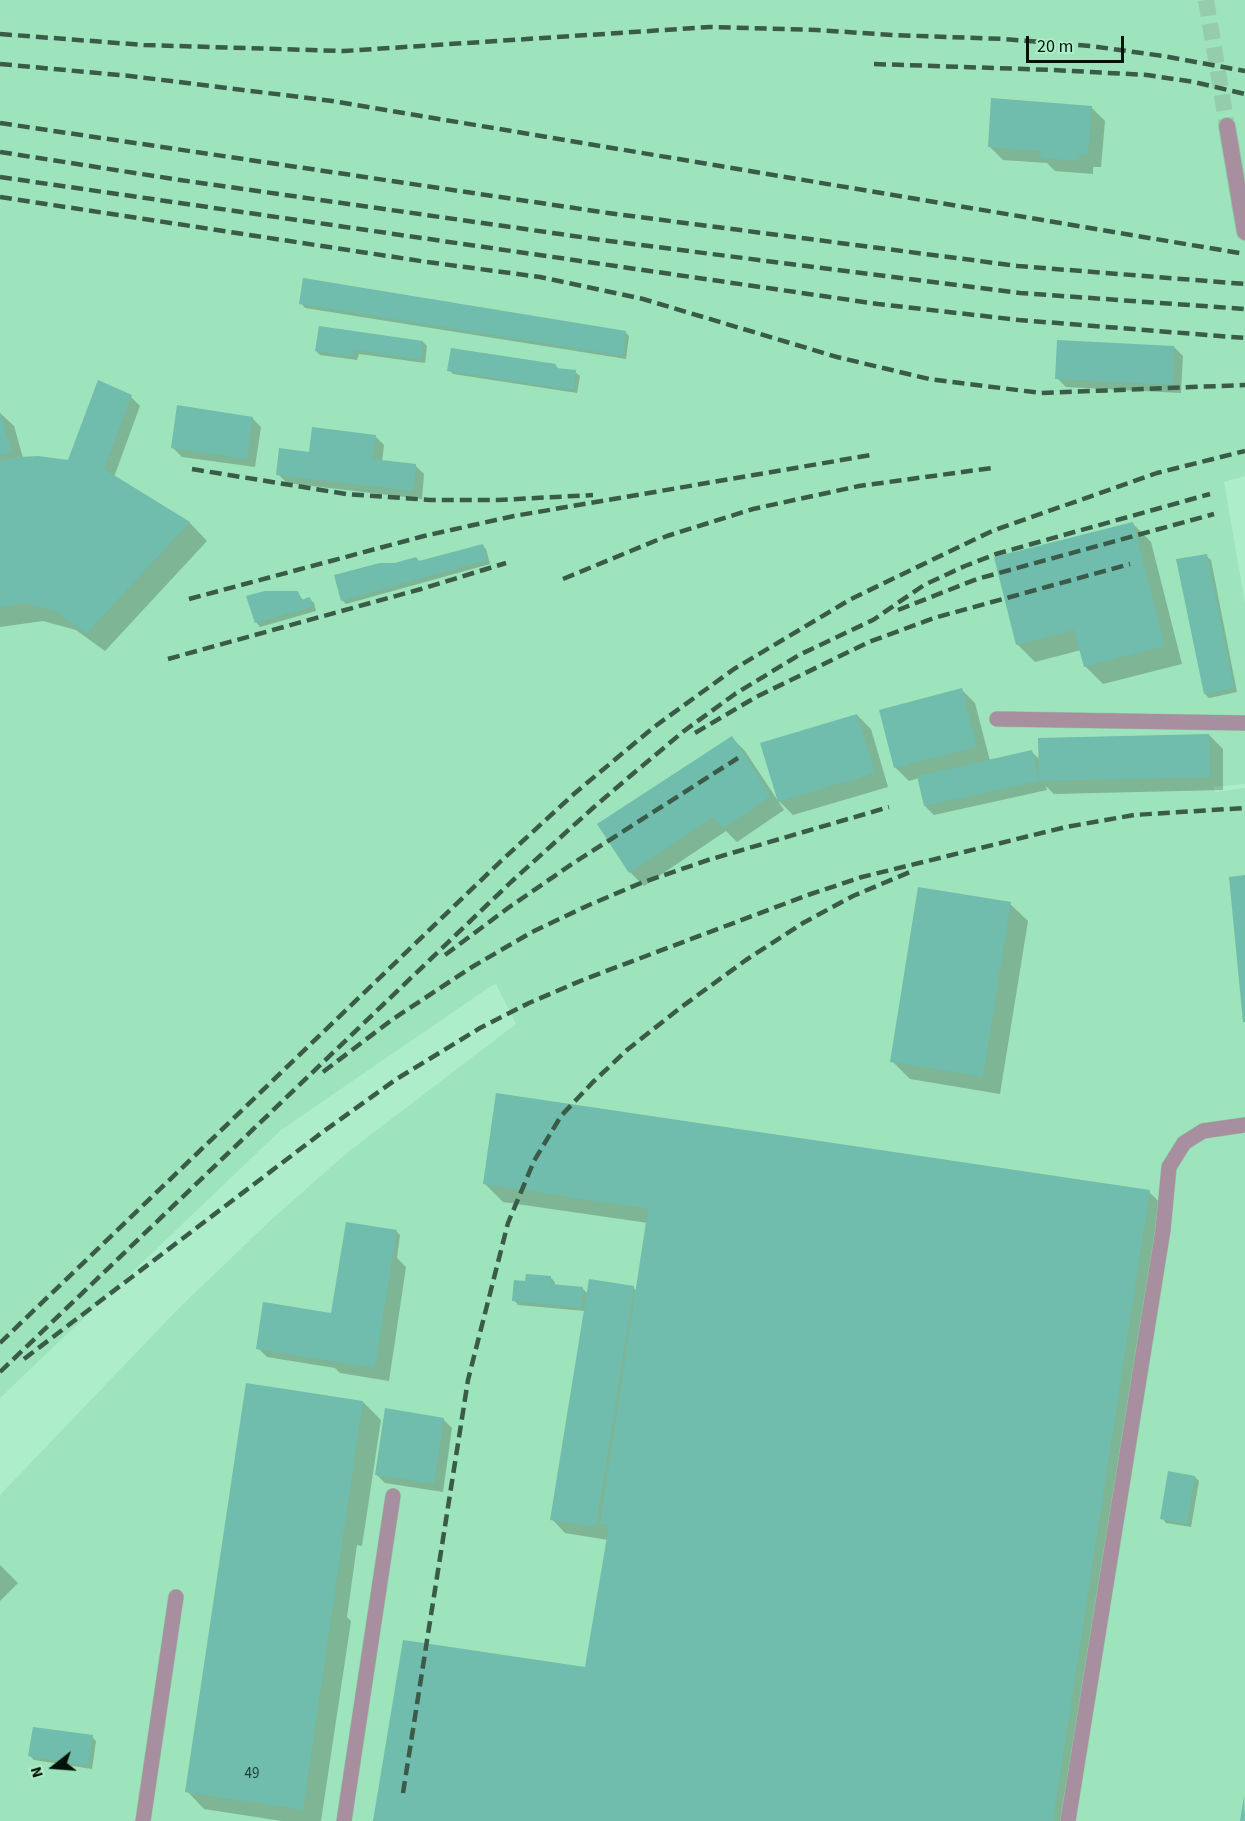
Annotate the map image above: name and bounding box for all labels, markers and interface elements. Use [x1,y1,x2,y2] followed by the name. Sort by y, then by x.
[1029,24,1126,62] scale bar
[1037,34,1073,59] text: 20 m
[24,1737,84,1797] north arrow
[25,1764,49,1781] text: N
[245,1766,259,1784] house number: 49

